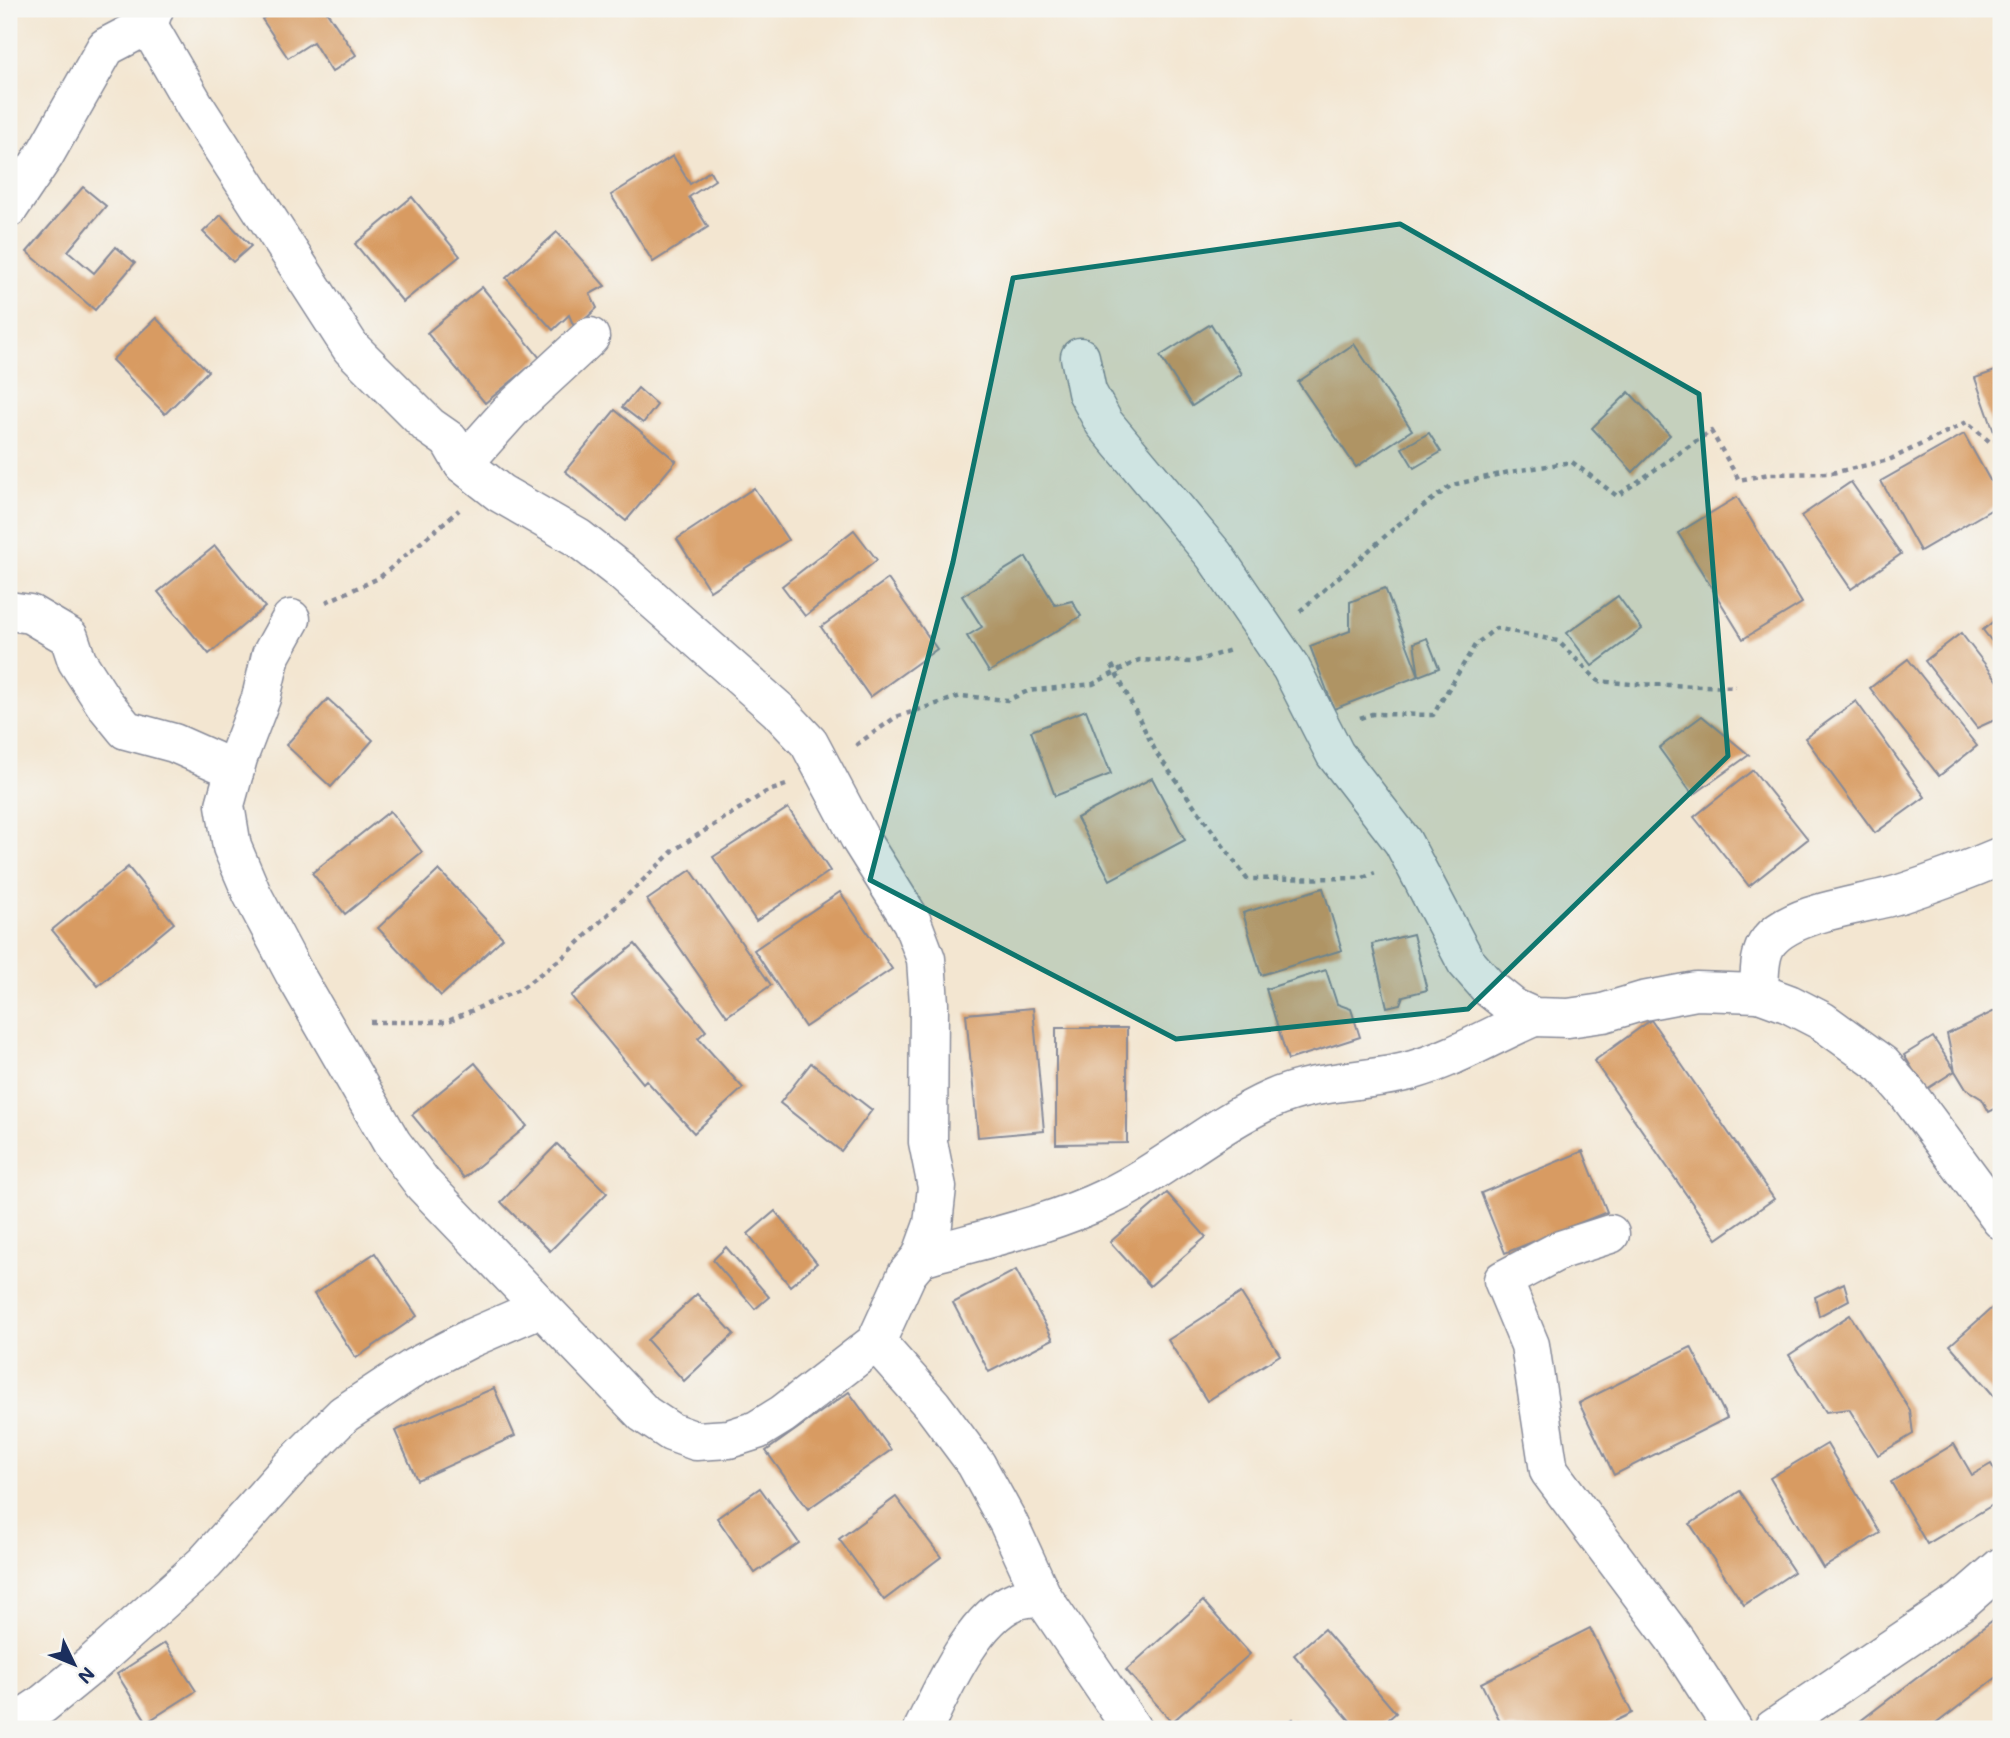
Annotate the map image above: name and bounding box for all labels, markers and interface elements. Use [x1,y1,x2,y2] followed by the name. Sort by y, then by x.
[38,1630,108,1700] north arrow
[73,1662,101,1690] text: N

